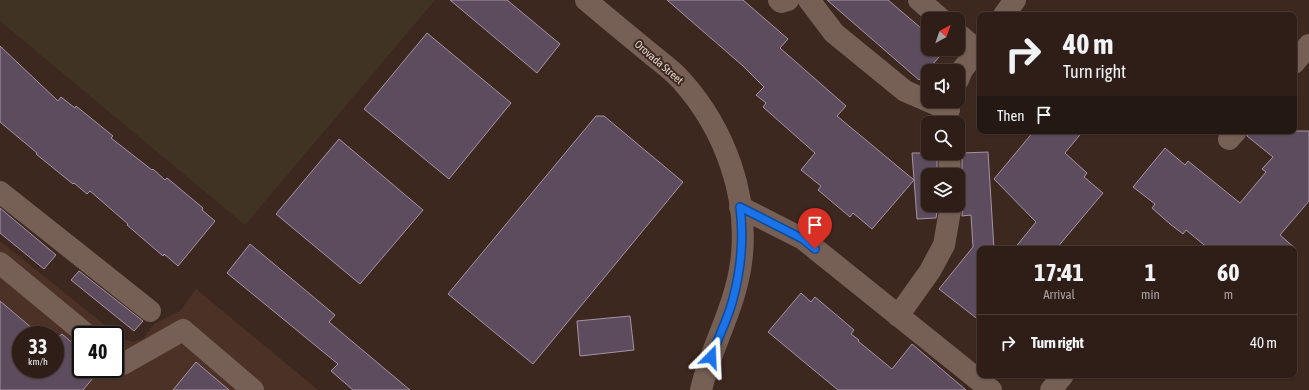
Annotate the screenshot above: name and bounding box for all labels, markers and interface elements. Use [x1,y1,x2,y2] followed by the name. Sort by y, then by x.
[921,12,965,56] north arrow
[921,12,965,212] map controls
[997,28,1049,80] icon: right
[1063,28,1113,60] text: 40 m
[632,38,686,86] street label: Orovada Street
[1063,61,1126,82] text: Turn right
[921,64,965,108] button: sound
[1033,104,1055,126] icon: arrive
[997,107,1025,124] text: Then
[921,116,965,160] button: search
[921,168,965,212] button: layers
[798,208,832,249] pin
[804,214,826,236] icon: arrive
[1034,259,1084,286] text: 17:41
[1145,259,1156,286] text: 1
[1217,259,1240,286] text: 60
[1043,287,1075,302] text: Arrival
[1141,287,1160,302] text: min
[1224,287,1233,302] text: m
[72,326,124,378] speed limit sign: 40
[997,332,1019,354] icon: right
[1031,334,1084,351] text: Turn right
[1250,334,1277,351] text: 40 m
[29,335,47,358] text: 33
[690,336,732,378] position arrow
[28,356,48,367] text: km/h

